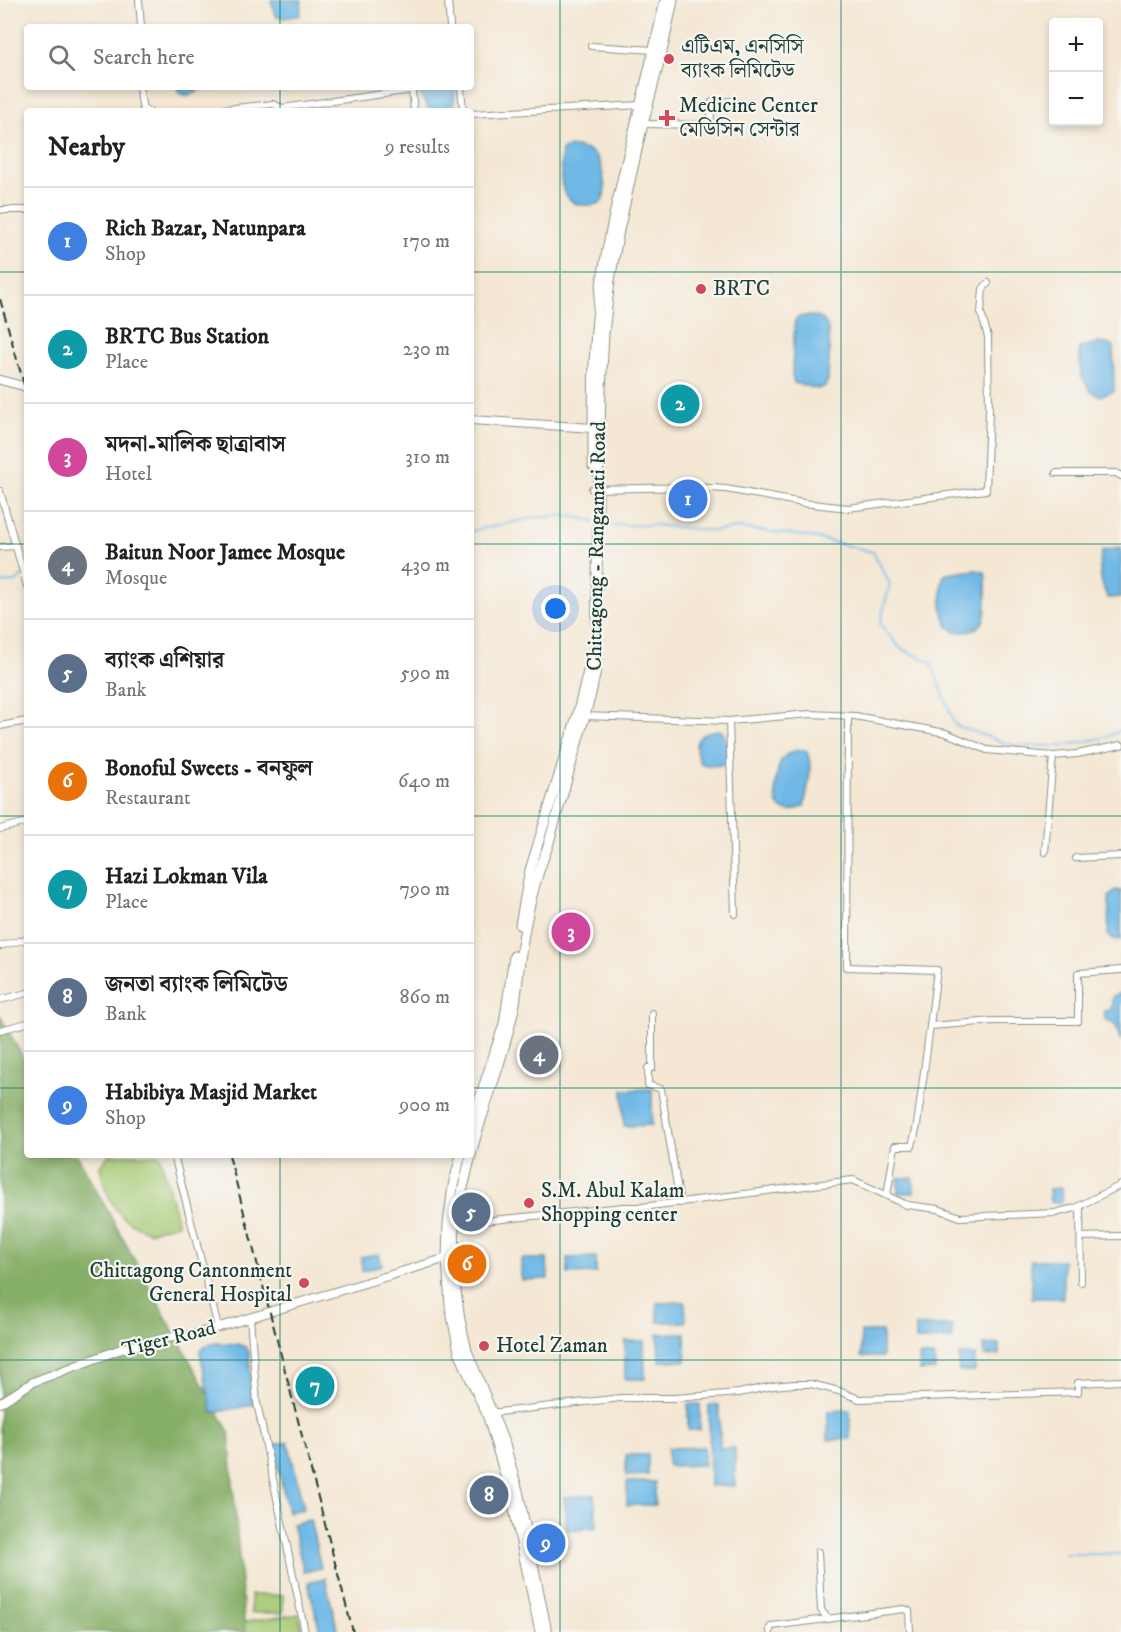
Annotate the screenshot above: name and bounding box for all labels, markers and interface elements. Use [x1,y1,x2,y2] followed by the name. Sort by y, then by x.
[1049,18,1103,126] map controls
[1049,18,1103,72] button: +
[24,24,474,90] search box
[680,34,805,84] place label: এটিএম, এনসিসি ব্যাংক লিমিটেড
[45,41,78,74] icon: search
[93,44,195,71] text: Search here
[662,52,676,66] marker: এটিএম, এনসিসি ব্যাংক লিমিটেড
[1049,72,1103,126] button: −
[679,93,818,143] place label: Medicine Center মেডিসিন সেন্টার
[660,111,674,125] marker: Medicine Center মেডিসিন সেন্টার
[48,131,125,164] text: Nearby
[385,135,450,160] text: 9 results
[105,215,306,242] text: Rich Bazar, Natunpara
[64,229,71,254] text: 1
[402,229,450,254] text: 170 m
[105,242,146,267] text: Shop
[713,276,770,302] place label: BRTC
[694,282,708,296] marker: BRTC
[105,323,269,350] text: BRTC Bus Station
[63,337,72,362] text: 2
[403,337,450,362] text: 230 m
[105,350,148,375] text: Place
[660,382,700,426] pin: 2
[582,420,612,671] street label: Chittagong - Rangamati Road
[105,431,286,458] text: মদনা-মালিক ছাত্রাবাস
[64,445,71,470] text: 3
[405,445,450,470] text: 310 m
[105,462,152,487] text: Hotel
[668,476,708,522] pin: 1
[105,539,345,566] text: Baitun Noor Jamee Mosque
[62,553,73,578] text: 4
[401,553,450,578] text: 430 m
[105,566,167,591] text: Mosque
[541,594,570,623] your location
[105,647,224,674] text: ব্যাংক এশিয়ার
[63,661,72,686] text: 5
[400,661,450,686] text: 590 m
[105,678,147,703] text: Bank
[105,755,313,782] text: Bonoful Sweets - বনফুল
[62,769,73,794] text: 6
[398,769,450,794] text: 640 m
[105,786,190,811] text: Restaurant
[105,863,268,890] text: Hazi Lokman Vila
[62,877,73,902] text: 7
[399,877,450,902] text: 790 m
[105,890,148,915] text: Place
[552,910,590,954] pin: 3
[105,971,287,998] text: জনতা ব্যাংক লিমিটেড
[62,985,73,1010] text: 8
[400,985,450,1010] text: 860 m
[105,1002,147,1027] text: Bank
[520,1032,558,1078] pin: 4
[105,1079,317,1106] text: Habibiya Masjid Market
[63,1093,72,1118] text: 9
[399,1093,450,1118] text: 900 m
[105,1106,146,1131] text: Shop
[541,1178,685,1228] place label: S.M. Abul Kalam Shopping center
[452,1190,490,1234] pin: 5
[522,1196,536,1210] marker: S.M. Abul Kalam Shopping center
[448,1242,486,1286] pin: 6
[90,1258,293,1308] place label: Chittagong Cantonment General Hospital
[297,1276,311,1290] marker: Chittagong Cantonment General Hospital
[119,1315,219,1363] street label: Tiger Road
[496,1333,608,1359] place label: Hotel Zaman
[477,1339,491,1353] marker: Hotel Zaman
[296,1364,334,1408] pin: 7
[470,1472,508,1518] pin: 8
[526,1520,566,1566] pin: 9

